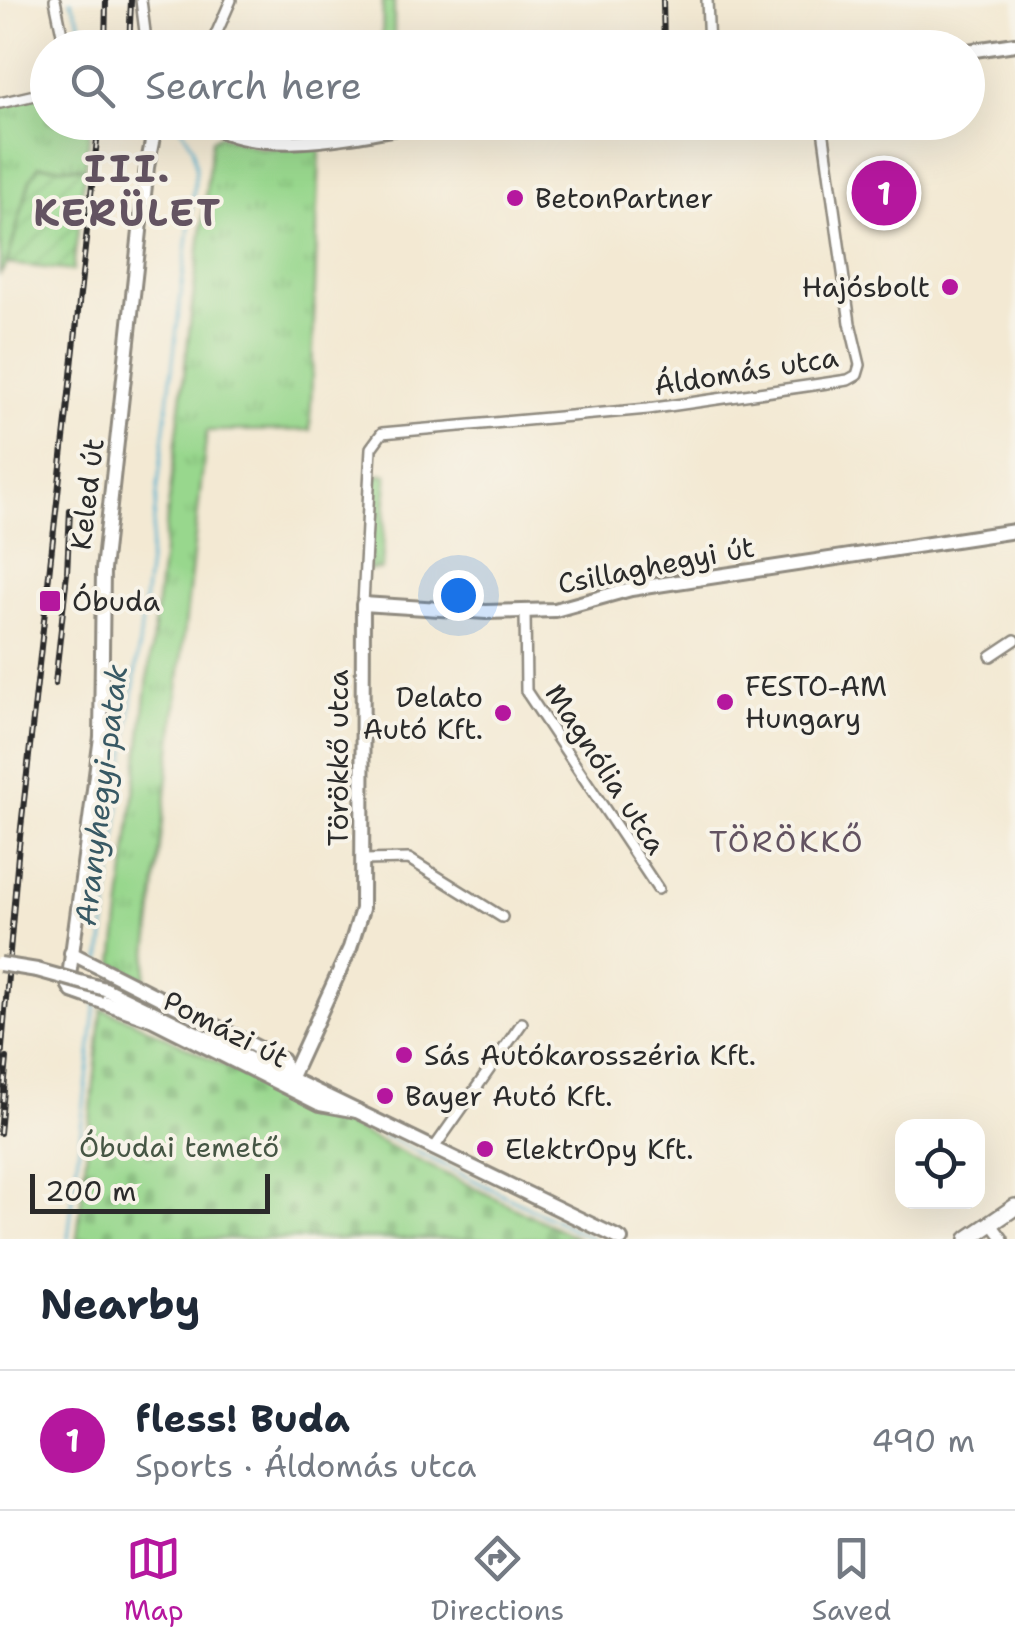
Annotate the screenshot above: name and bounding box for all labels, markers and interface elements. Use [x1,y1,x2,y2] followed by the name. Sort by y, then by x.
[30,30,985,140] search box
[65,58,120,113] icon: search
[145,60,362,111] text: Search here
[33,143,223,238] district label: III. KERÜLET
[852,156,916,230] pin: 1
[535,179,713,217] place label: BetonPartner
[504,187,526,209] marker: BetonPartner
[802,268,930,306] place label: Hajósbolt
[939,276,961,298] marker: Hajósbolt
[651,338,841,404] street label: Áldomás utca
[61,436,113,552] street label: Keled út
[555,527,757,603] street label: Csillaghegyi út
[433,570,484,621] your location
[72,582,160,620] place label: Óbuda
[37,588,63,614] marker: Óbuda
[65,662,137,928] water label: Aranyhegyi-patak
[745,667,887,737] place label: FESTO-AM Hungary
[319,670,357,846] street label: Törökkő utca
[537,676,675,862] street label: Magnólia utca
[363,678,483,748] place label: Delato Autó Kft.
[714,691,736,713] marker: FESTO-AM Hungary
[492,702,514,724] marker: Delato Autó Kft.
[709,821,865,862] district label: TÖRÖKKŐ
[157,981,295,1077] street label: Pomázi út
[424,1036,756,1074] place label: Sás Autókarosszéria Kft.
[393,1044,415,1066] marker: Sás Autókarosszéria Kft.
[405,1077,613,1115] place label: Bayer Autó Kft.
[374,1085,396,1107] marker: Bayer Autó Kft.
[895,1119,985,1209] map controls
[895,1119,985,1209] button: locate
[79,1128,279,1166] park label: Óbudai temető
[505,1130,693,1168] place label: ElektrOpy Kft.
[474,1138,496,1160] marker: ElektrOpy Kft.
[30,1169,270,1214] scale bar
[45,1172,136,1210] text: 200 m
[40,1276,200,1332] text: Nearby
[135,1393,350,1444] text: fless! Buda
[65,1419,80,1462] text: 1
[871,1419,975,1462] text: 490 m
[135,1444,476,1487] text: Sports · Áldomás utca
[124,1531,184,1629] tab: Map
[431,1531,564,1629] tab: Directions
[812,1531,891,1629] tab: Saved

